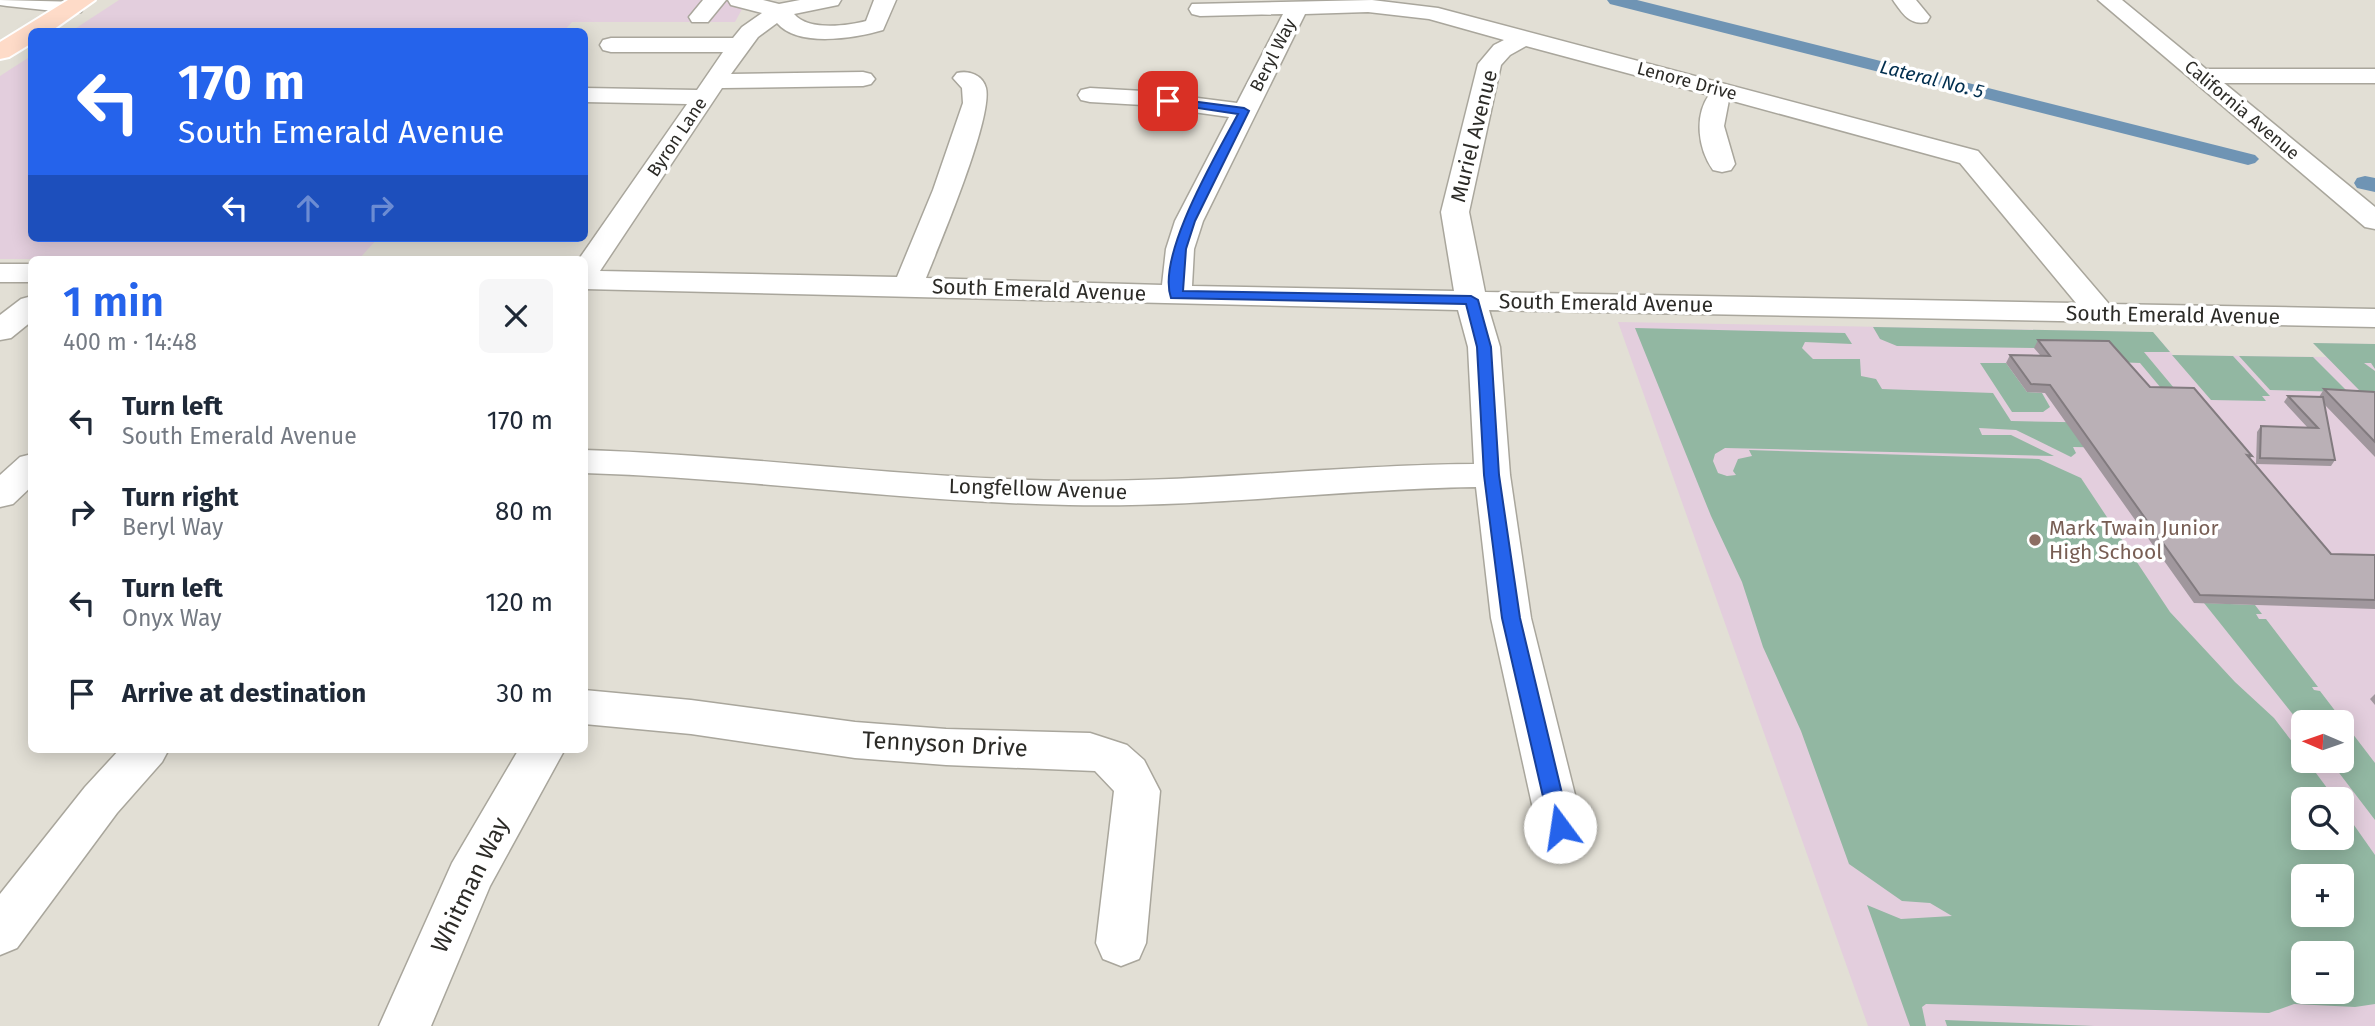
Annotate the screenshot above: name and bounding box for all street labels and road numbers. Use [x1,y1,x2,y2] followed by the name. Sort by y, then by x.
[1245,15,1301,95] street label: Beryl Way
[2180,56,2304,164] street label: California Avenue
[1635,57,1739,105] street label: Lenore Drive
[1445,67,1503,205] street label: Muriel Avenue
[642,93,712,181] street label: Byron Lane
[931,273,1147,307] street label: South Emerald Avenue
[1499,288,1713,318] street label: South Emerald Avenue
[2066,300,2280,330] street label: South Emerald Avenue
[948,473,1128,505] street label: Longfellow Avenue
[862,726,1028,762] street label: Tennyson Drive
[425,813,515,957] street label: Whitman Way

